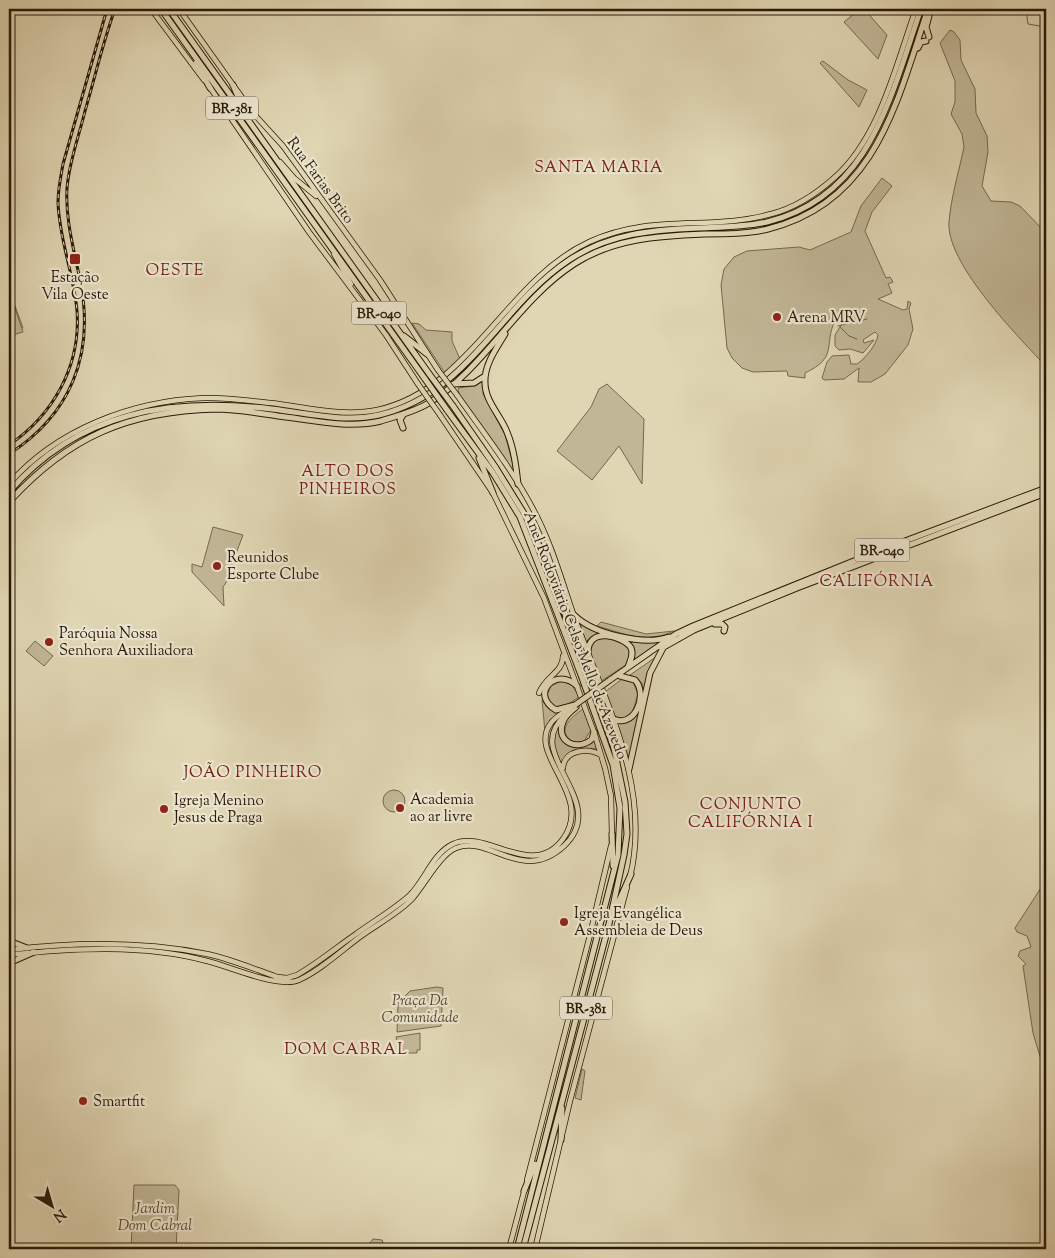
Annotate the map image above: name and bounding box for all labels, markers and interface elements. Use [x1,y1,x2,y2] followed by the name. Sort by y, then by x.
[206,96,258,120] road number: BR-381
[281,133,358,228] street label: Rua Farias Brito
[534,157,664,180] district label: SANTA MARIA
[68,252,82,266] marker: Estação Vila Oeste
[146,260,204,283] district label: OESTE
[41,268,109,306] place label: Estação Vila Oeste
[352,302,406,324] road number: BR-040
[787,308,865,329] place label: Arena MRV
[771,311,783,323] marker: Arena MRV
[299,461,397,502] district label: ALTO DOS PINHEIROS
[517,509,632,763] street label: Anel Rodoviário Celso Mello de Azevedo
[854,538,910,562] road number: BR-040
[227,548,319,586] place label: Reunidos Esporte Clube
[211,560,223,572] marker: Reunidos Esporte Clube
[819,570,935,594] district label: CALIFÓRNIA
[59,624,193,662] place label: Paróquia Nossa Senhora Auxiliadora
[43,636,55,648] marker: Paróquia Nossa Senhora Auxiliadora
[182,762,323,785] district label: JOÃO PINHEIRO
[410,790,474,828] place label: Academia ao ar livre
[173,791,264,829] place label: Igreja Menino Jesus de Praga
[688,794,814,835] district label: CONJUNTO CALIFÓRNIA I
[394,802,406,814] marker: Academia ao ar livre
[158,803,170,815] marker: Igreja Menino Jesus de Praga
[574,904,703,942] place label: Igreja Evangélica Assembleia de Deus
[558,916,570,928] marker: Igreja Evangélica Assembleia de Deus
[381,991,459,1029] park label: Praça Da Comunidade
[560,996,612,1020] road number: BR-381
[284,1039,408,1062] district label: DOM CABRAL
[93,1092,145,1113] place label: Smartfit
[77,1095,89,1107] marker: Smartfit
[28,1180,78,1230] north arrow
[118,1199,192,1237] park label: Jardim Dom Cabral
[48,1203,69,1226] text: N

